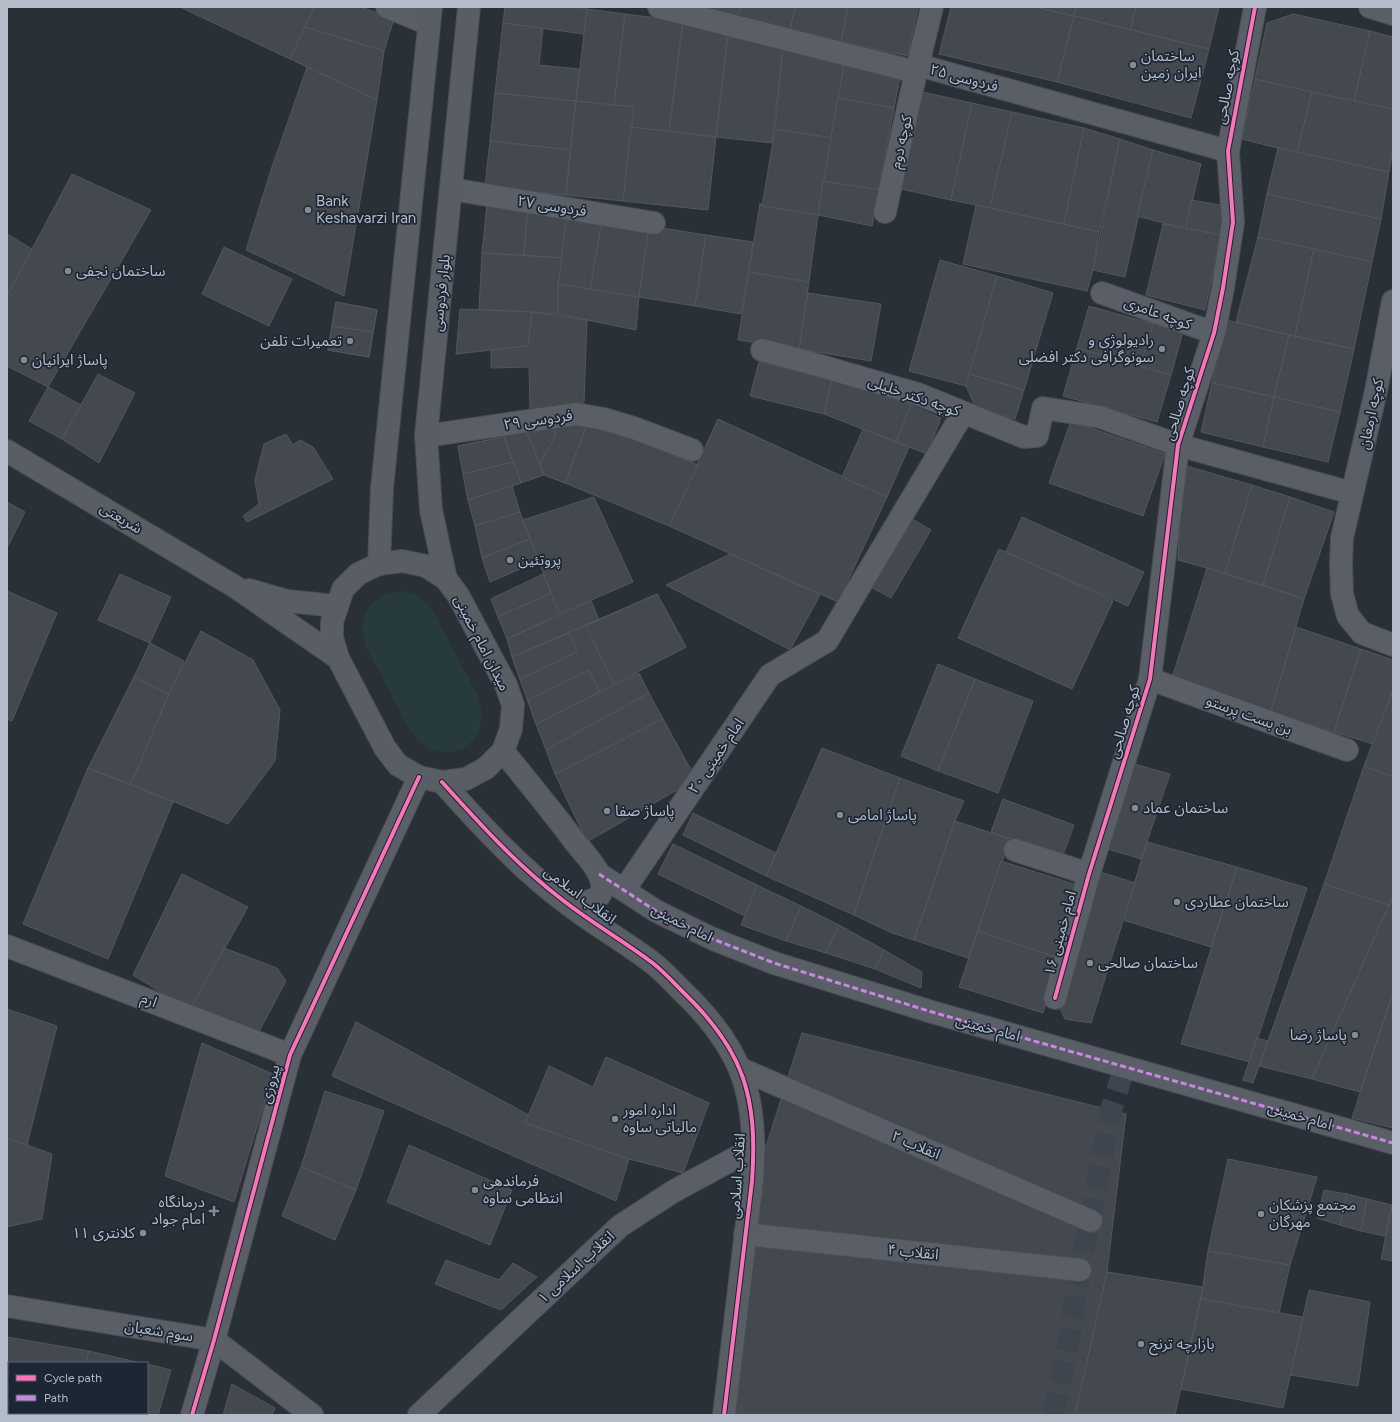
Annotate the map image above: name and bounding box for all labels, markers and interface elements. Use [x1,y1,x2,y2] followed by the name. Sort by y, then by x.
[1141,47,1202,82] place label: ساختمان ایران زمین
[1211,47,1244,126] street label: کوچه صالحی
[928,60,1000,96] street label: فردوسی ۲۵
[1128,60,1138,70] marker: ساختمان ایران زمین
[886,113,918,171] street label: کوچه دوم
[316,192,416,227] place label: Bank Keshavarzi Iran
[516,192,588,220] street label: فردوسی ۲۷
[303,205,313,215] marker: Bank Keshavarzi Iran
[428,254,454,332] street label: بلوار فردوسی
[76,262,166,280] place label: ساختمان نجفی
[63,266,73,276] marker: ساختمان نجفی
[1122,293,1195,335] street label: کوچه عامری
[1019,331,1154,366] place label: رادیولوژی و سونوگرافی دکتر افضلی
[260,332,342,350] place label: تعمیرات تلفن
[345,336,355,346] marker: تعمیرات تلفن
[1157,344,1167,354] marker: رادیولوژی و سونوگرافی دکتر افضلی
[32,351,108,370] place label: پاساژ ایرانیان
[19,355,29,365] marker: پاساژ ایرانیان
[1159,364,1200,443] street label: کوچه صالحی
[865,372,963,421] street label: کوچه دکتر خلیلی
[1355,376,1388,451] street label: کوچه ارمغان
[502,406,574,434] street label: فردوسی ۲۹
[97,498,146,538] street label: شریعتی
[518,551,561,570] place label: پروتئین
[505,555,515,565] marker: پروتئین
[448,592,514,695] street label: میدان امام خمینی
[1104,682,1145,761] street label: کوچه صالحی
[1203,691,1294,740] street label: بن بست پرستو
[684,715,749,798] street label: امام خمینی ۲۰
[1143,799,1229,817] place label: ساختمان عماد
[615,802,675,821] place label: پاساژ صفا
[1130,803,1140,813] marker: ساختمان عماد
[602,806,612,816] marker: پاساژ صفا
[848,806,917,825] place label: پاساژ امامی
[835,810,845,820] marker: پاساژ امامی
[540,862,620,928] street label: انقلاب اسلامی
[1040,889,1082,978] street label: امام خمینی ۱۶
[1185,893,1289,911] place label: ساختمان عطاردی
[1172,897,1182,907] marker: ساختمان عطاردی
[648,900,716,948] street label: امام خمینی
[1098,954,1198,972] place label: ساختمان صالحی
[1085,958,1095,968] marker: ساختمان صالحی
[138,989,160,1013] street label: ارم
[953,1011,1022,1047] street label: امام خمینی
[1290,1026,1347,1045] place label: پاساژ رضا
[1350,1030,1360,1040] marker: پاساژ رضا
[256,1063,285,1106] street label: پیروزی
[1265,1098,1334,1136] street label: امام خمینی
[622,1101,697,1136] place label: اداره امور مالیاتی ساوه
[610,1114,620,1124] marker: اداره امور مالیاتی ساوه
[889,1127,943,1163] street label: انقلاب ۲
[725,1133,749,1219] street label: انقلاب اسلامی
[483,1172,563,1207] place label: فرماندهی انتظامی ساوه
[470,1185,480,1195] marker: فرماندهی انتظامی ساوه
[152,1193,205,1230] place label: درمانگاه امام جواد
[1269,1196,1356,1231] place label: مجتمع پزشكان مهرگان
[208,1205,220,1217] marker: درمانگاه امام جواد
[1256,1209,1266,1219] marker: مجتمع پزشكان مهرگان
[72,1224,136,1242] place label: کلانتری ۱۱
[534,1227,618,1307] street label: انقلاب اسلامی ۱
[138,1228,148,1238] marker: کلانتری ۱۱
[887,1240,939,1264] street label: انقلاب ۴
[123,1317,195,1347] street label: سوم شعبان
[1149,1335,1215,1356] place label: بازارچه ترنج
[1136,1339,1146,1349] marker: بازارچه ترنج
[8,1362,148,1414] legend
[44,1371,102,1385] text: Cycle path
[44,1391,68,1405] text: Path

